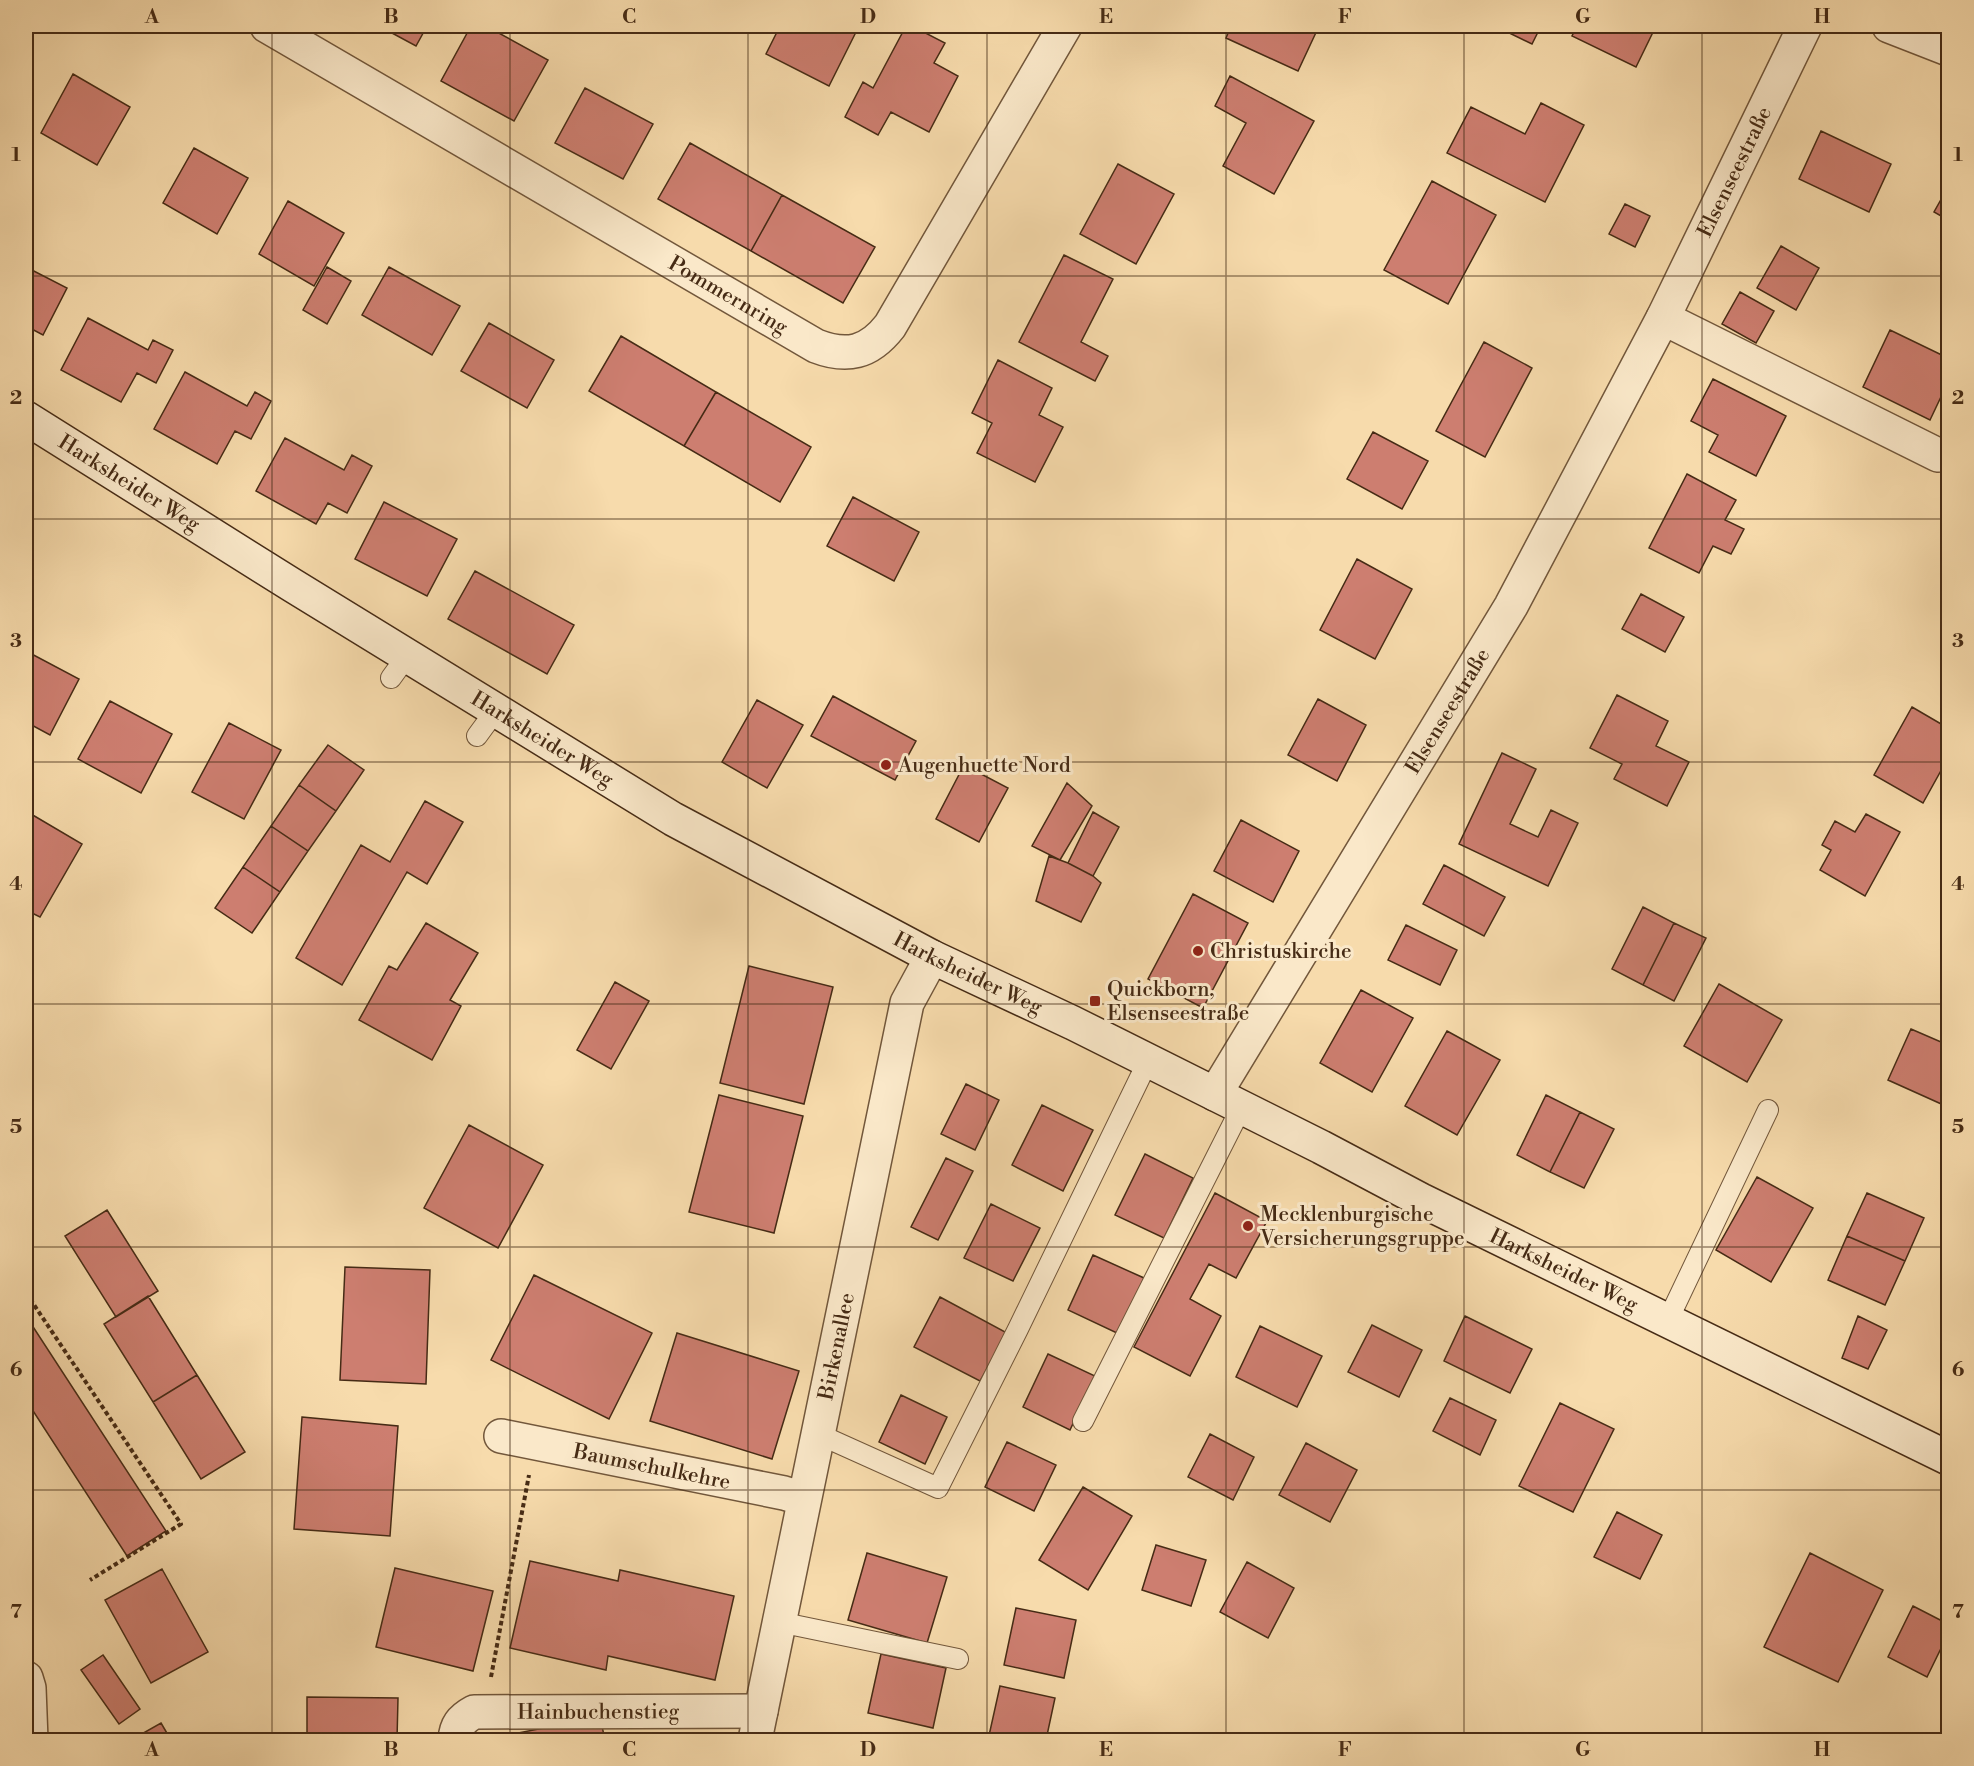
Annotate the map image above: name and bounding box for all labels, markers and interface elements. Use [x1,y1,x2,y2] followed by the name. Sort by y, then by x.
[144,5,160,30] text: A
[383,5,399,30] text: B
[622,5,636,30] text: C
[860,5,876,30] text: D
[1099,5,1113,30] text: E
[1338,5,1352,30] text: F
[1575,5,1591,30] text: G
[1814,5,1831,30] text: H
[1692,103,1778,242] street label: Elsenseestraße
[11,143,21,168] text: 1
[1953,143,1963,168] text: 1
[663,251,792,341] street label: Pommernring
[10,386,22,411] text: 2
[1952,386,1964,411] text: 2
[53,429,205,538] street label: Harksheider Weg
[10,629,22,654] text: 3
[1952,629,1964,654] text: 3
[1400,644,1496,779] street label: Elsenseestraße
[466,686,618,793] street label: Harksheider Weg
[897,753,1071,779] place label: Augenhuette Nord
[879,758,893,772] marker: Augenhuette Nord
[9,872,23,897] text: 4
[1951,872,1965,897] text: 4
[888,927,1046,1021] street label: Harksheider Weg
[1210,939,1352,965] place label: Christuskirche
[1191,944,1205,958] marker: Christuskirche
[1107,977,1249,1027] place label: Quickborn, Elsenseestraße
[1088,994,1102,1008] marker: Quickborn, Elsenseestraße
[10,1115,22,1140] text: 5
[1952,1115,1964,1140] text: 5
[1259,1202,1465,1252] place label: Mecklenburgische Versicherungsgruppe
[1241,1219,1255,1233] marker: Mecklenburgische Versicherungsgruppe
[1485,1223,1642,1318] street label: Harksheider Weg
[813,1291,861,1403] street label: Birkenallee
[10,1358,23,1383] text: 6
[1952,1358,1965,1383] text: 6
[570,1439,733,1496] street label: Baumschulkehre
[10,1600,22,1625] text: 7
[1952,1600,1964,1625] text: 7
[517,1699,680,1726] street label: Hainbuchenstieg
[144,1738,160,1763] text: A
[383,1738,399,1763] text: B
[622,1738,636,1763] text: C
[860,1738,876,1763] text: D
[1099,1738,1113,1763] text: E
[1338,1738,1352,1763] text: F
[1575,1738,1591,1763] text: G
[1814,1738,1831,1763] text: H

